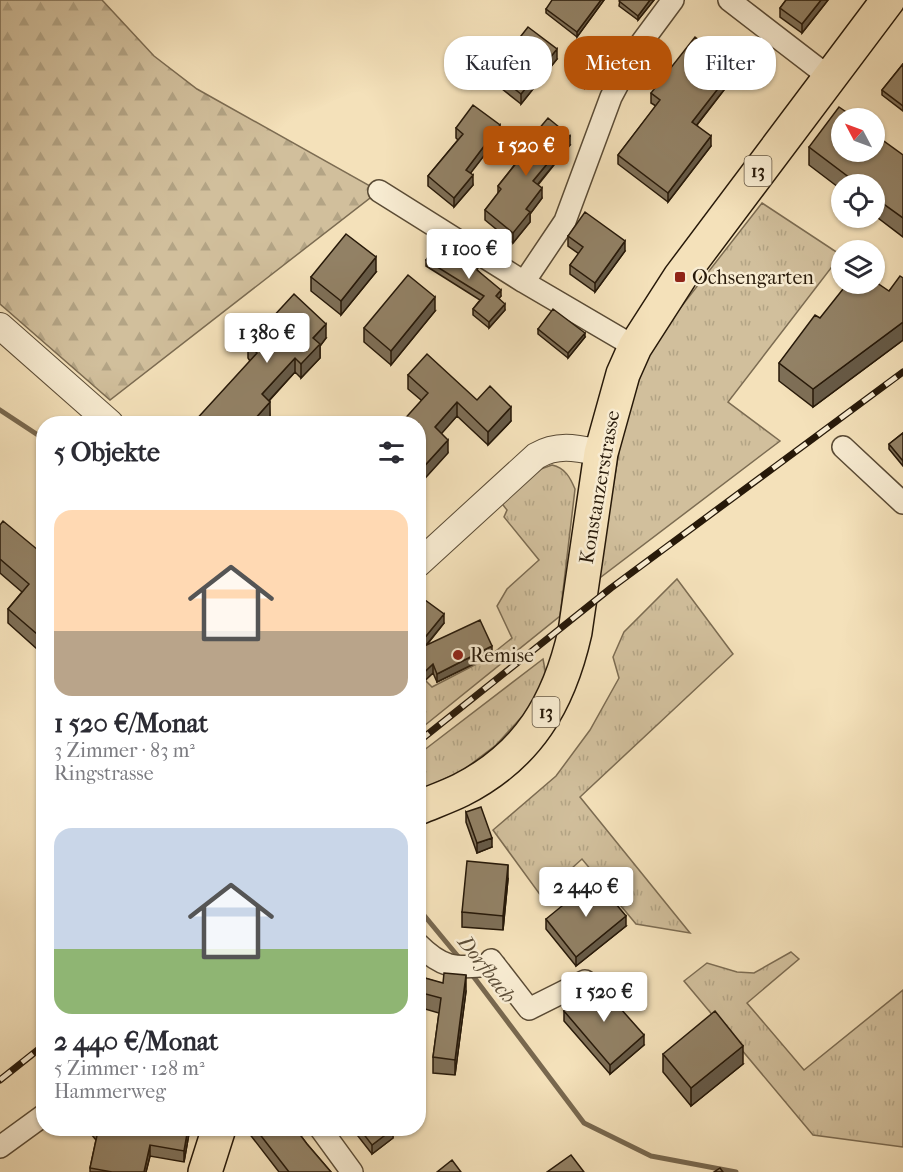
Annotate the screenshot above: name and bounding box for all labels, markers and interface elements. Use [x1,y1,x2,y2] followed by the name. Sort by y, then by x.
[444,36,552,90] chip: Kaufen
[564,36,672,90] chip: Mieten
[684,36,776,90] chip: Filter
[831,108,885,162] north arrow
[831,108,885,294] map controls
[471,126,581,177] pin: 1 520 €
[497,134,555,157] text: 1 520 €
[744,156,771,186] road number: 13
[831,174,885,228] button: locate
[414,229,524,280] pin: 1 100 €
[441,237,497,260] text: 1 100 €
[831,240,885,294] button: layers
[692,266,814,289] place label: Ochsengarten
[673,270,687,284] marker: Ochsengarten
[212,313,322,364] pin: 1 380 €
[239,321,295,344] text: 1 380 €
[575,408,624,566] street label: Konstanzerstrasse
[375,436,408,469] icon: filters
[54,437,160,468] text: 5 Objekte
[177,549,285,657] icon: home
[470,644,534,667] place label: Remise
[451,648,465,662] marker: Remise
[532,697,560,727] road number: 13
[54,708,208,739] text: 1 520 €/Monat
[54,739,195,762] text: 3 Zimmer · 83 m²
[54,762,154,785] text: Ringstrasse
[177,867,285,975] icon: home
[531,867,641,918] pin: 2 440 €
[553,875,619,898] text: 2 440 €
[452,929,521,1008] water label: Dorfbach
[549,972,659,1023] pin: 1 520 €
[575,980,633,1003] text: 1 520 €
[54,1026,218,1057] text: 2 440 €/Monat
[54,1057,205,1080] text: 5 Zimmer · 128 m²
[54,1080,166,1103] text: Hammerweg

